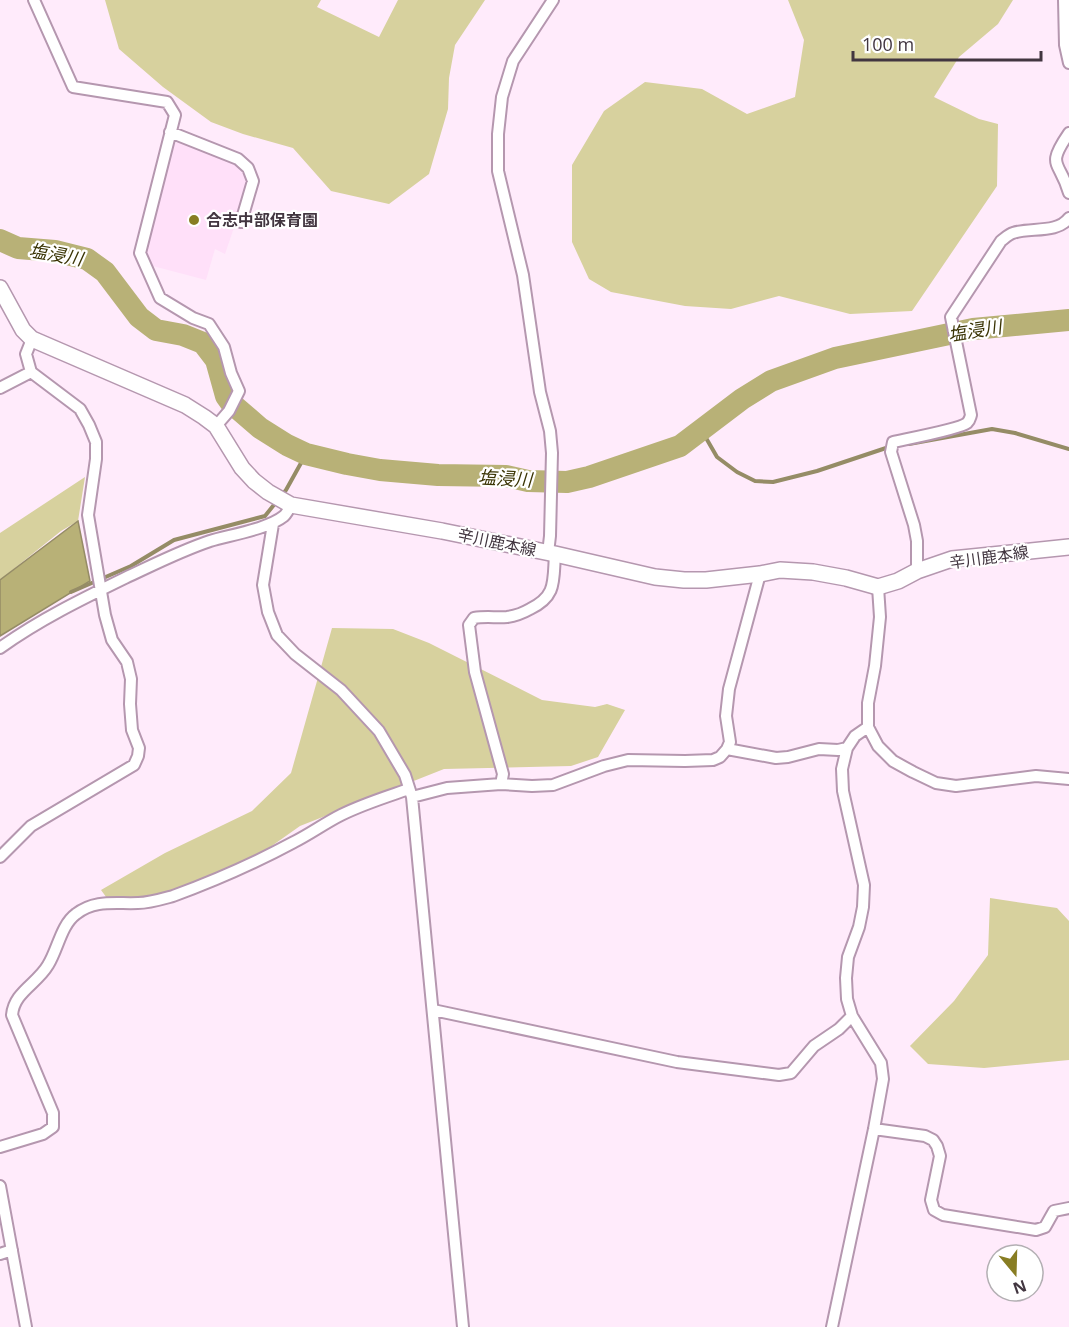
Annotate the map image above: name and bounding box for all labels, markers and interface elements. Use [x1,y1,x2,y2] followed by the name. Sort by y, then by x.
[853,24,1040,62] scale bar
[862,32,914,56] text: 100 m
[206,209,318,231] place label: 合志中部保育園
[187,213,201,227] marker: 合志中部保育園
[28,238,87,271] water label: 塩浸川
[946,314,1005,346] water label: 塩浸川
[477,465,535,492] water label: 塩浸川
[456,523,538,561] street label: 辛川鹿本線
[948,541,1030,573] street label: 辛川鹿本線
[985,1243,1045,1303] north arrow
[1010,1275,1030,1300] text: N

